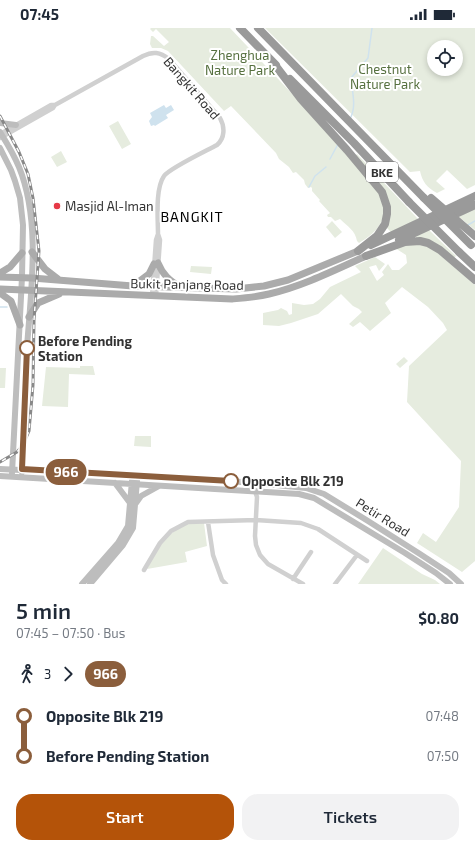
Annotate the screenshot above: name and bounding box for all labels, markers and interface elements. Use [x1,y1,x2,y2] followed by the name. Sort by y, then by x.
[20,5,59,23] text: 07:45
[427,40,463,76] map controls
[427,40,463,76] button: locate
[205,47,275,78] park label: Zhenghua Nature Park
[160,53,224,123] street label: Bangkit Road
[350,61,420,92] park label: Chestnut Nature Park
[366,162,398,182] road number: BKE
[65,198,154,214] place label: Masjid Al-Iman
[52,201,62,211] marker: Masjid Al-Iman
[160,208,224,225] district label: BANGKIT
[130,275,244,293] street label: Bukit Panjang Road
[38,333,132,364] place label: Before Pending Station
[19,340,35,356] marker: Before Pending Station
[43,459,89,485] line badge: 966
[54,463,78,480] text: 966
[223,473,239,489] marker: Opposite Blk 219
[242,473,344,489] place label: Opposite Blk 219
[353,494,413,540] street label: Petir Road
[16,597,71,623] text: 5 min
[418,609,459,627] text: $0.80
[16,625,125,641] text: 07:45 – 07:50 · Bus
[16,663,38,685] icon: walk
[57,663,79,685] icon: forward
[93,665,118,682] text: 966
[44,666,51,682] text: 3
[46,707,163,725] text: Opposite Blk 219
[426,708,459,724] text: 07:48
[46,747,209,765] text: Before Pending Station
[427,748,459,764] text: 07:50
[16,794,234,840] button: Start
[242,794,459,840] button: Tickets

